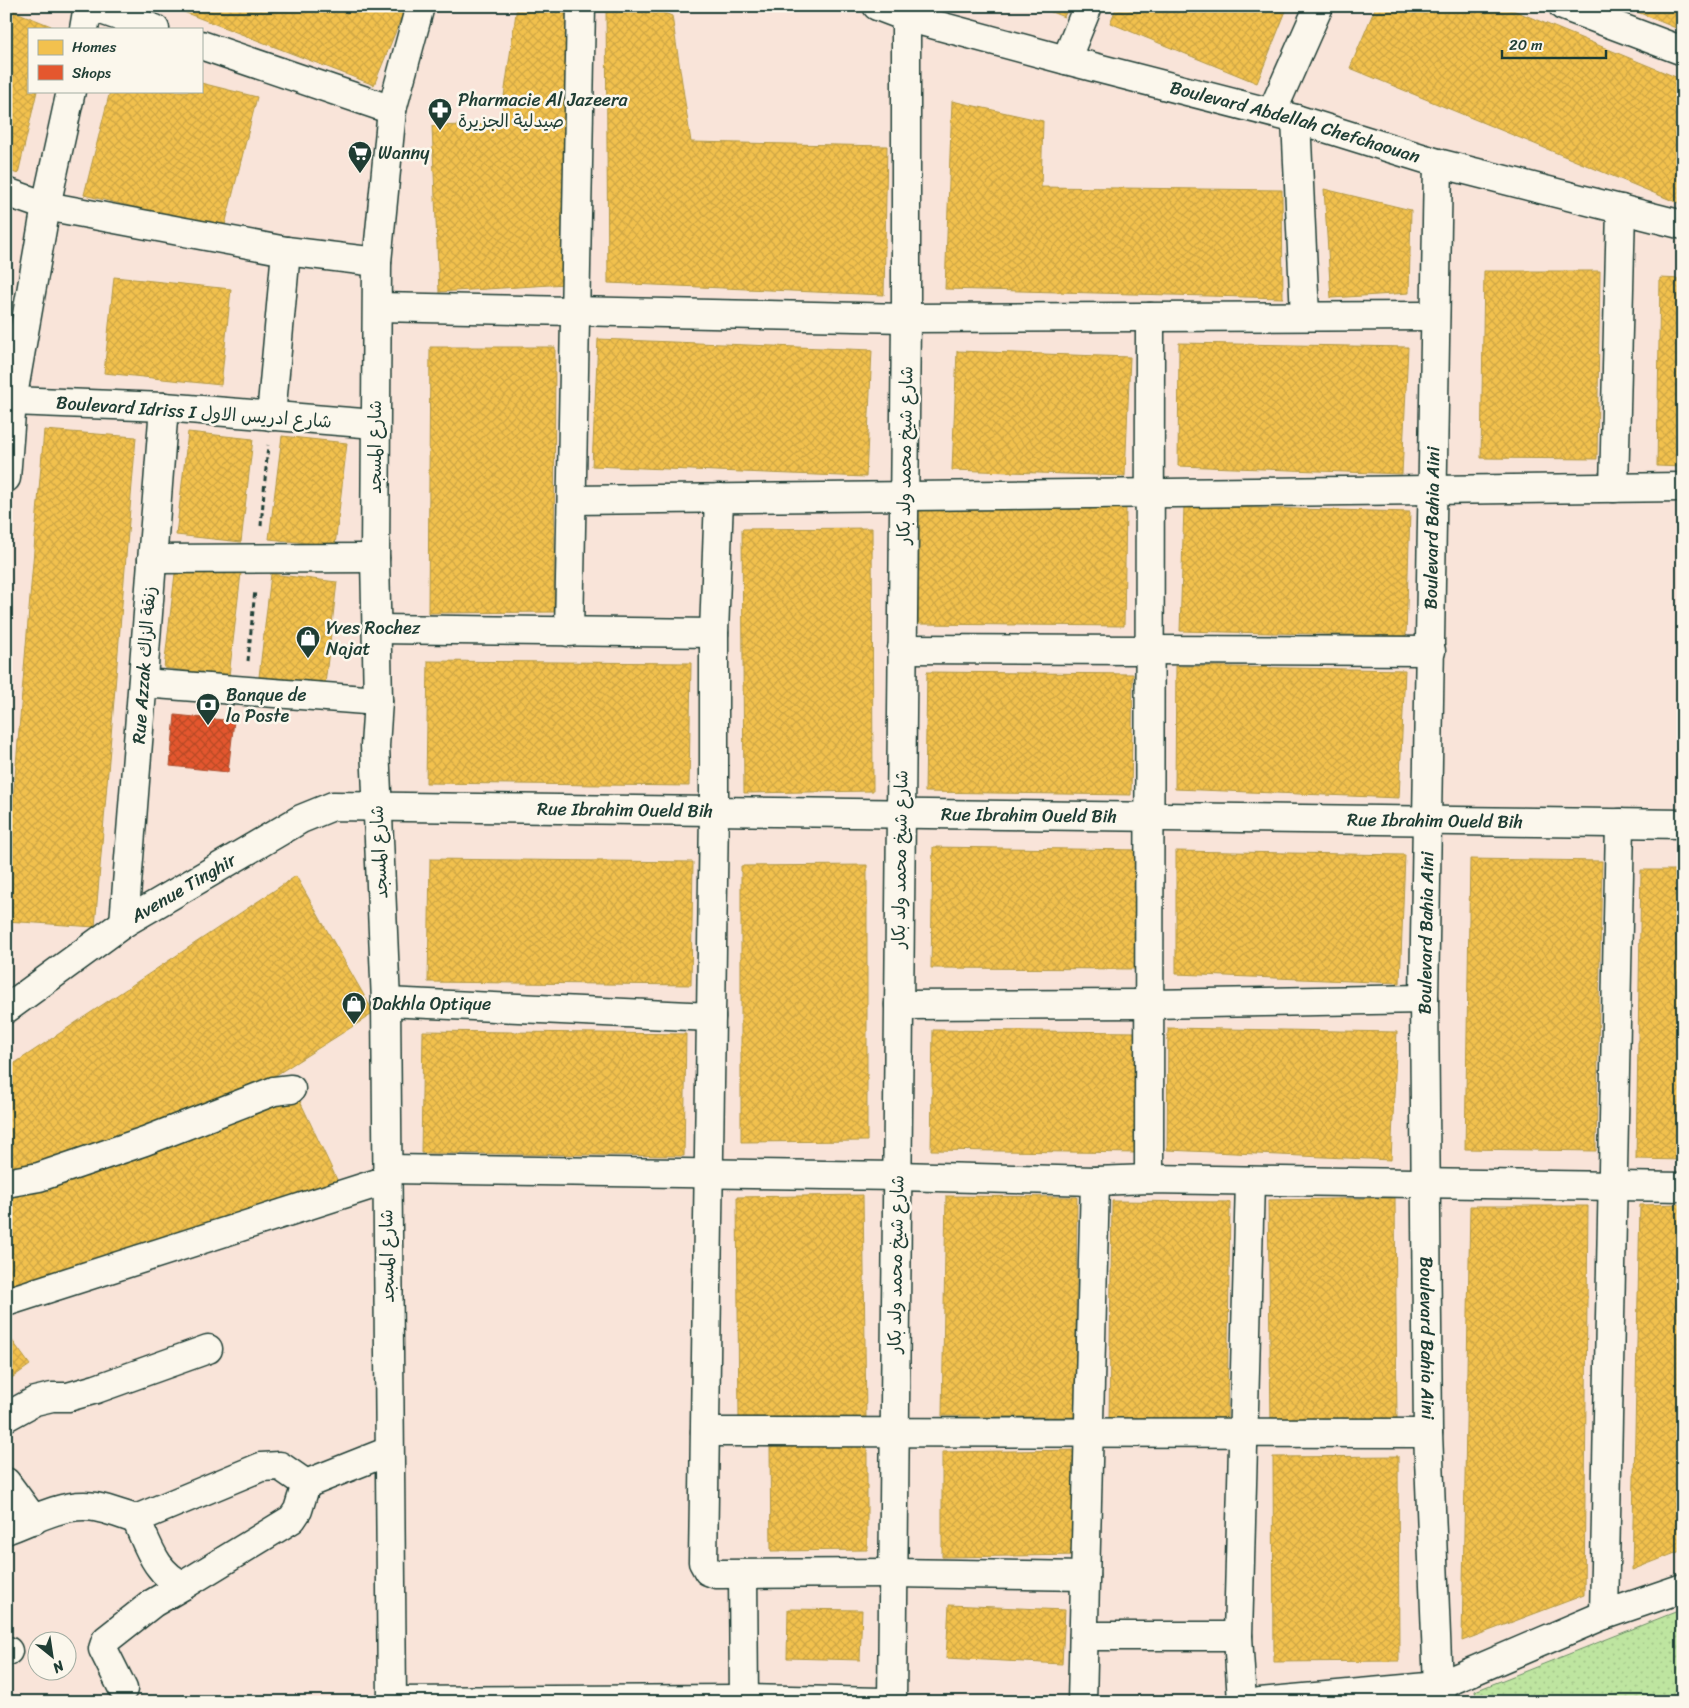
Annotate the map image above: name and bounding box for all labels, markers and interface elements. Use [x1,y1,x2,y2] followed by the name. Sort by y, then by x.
[28,28,202,92] legend
[1502,28,1605,60] scale bar
[1509,32,1543,58] text: 20 m
[72,34,116,60] text: Homes
[72,60,112,86] text: Shops
[1167,71,1425,173] street label: Boulevard Abdellah Chefchaouan
[458,84,628,137] place label: Pharmacie Al Jazeera صيدلية الجزيرة
[427,97,453,131] pharmacy icon: Pharmacie Al Jazeera صيدلية الجزيرة
[378,137,430,169] place label: Wanny
[347,140,373,174] supermarket icon: Wanny
[887,366,923,546] street label: شارع شيخ محمد ولد بكار
[55,386,333,438] street label: Boulevard Idriss I شارع ادريس الاول
[359,400,391,494] street label: شارع المسجد
[1415,445,1449,610] street label: Boulevard Bahia Aini
[123,585,165,745] street label: Rue Azzak زنقة الزاك
[326,612,421,665] place label: Yves Rochez Najat
[295,625,321,659] shop icon: Yves Rochez Najat
[226,679,307,732] place label: Banque de la Poste
[195,692,221,726] bank icon: Banque de la Poste
[882,770,918,950] street label: شارع شيخ محمد ولد بكار
[537,793,713,827] street label: Rue Ibrahim Oueld Bih
[941,798,1117,832] street label: Rue Ibrahim Oueld Bih
[361,804,397,900] street label: شارع المسجد
[1347,804,1523,838] street label: Rue Ibrahim Oueld Bih
[124,844,244,932] street label: Avenue Tinghir
[1409,850,1443,1015] street label: Boulevard Bahia Aini
[372,988,491,1020] place label: Dakhla Optique
[341,991,367,1025] shop icon: Dakhla Optique
[878,1175,914,1355] street label: شارع شيخ محمد ولد بكار
[370,1209,404,1303] street label: شارع المسجد
[1410,1256,1444,1421] street label: Boulevard Bahia Aini
[28,1630,78,1680] north arrow
[48,1653,70,1680] text: N

